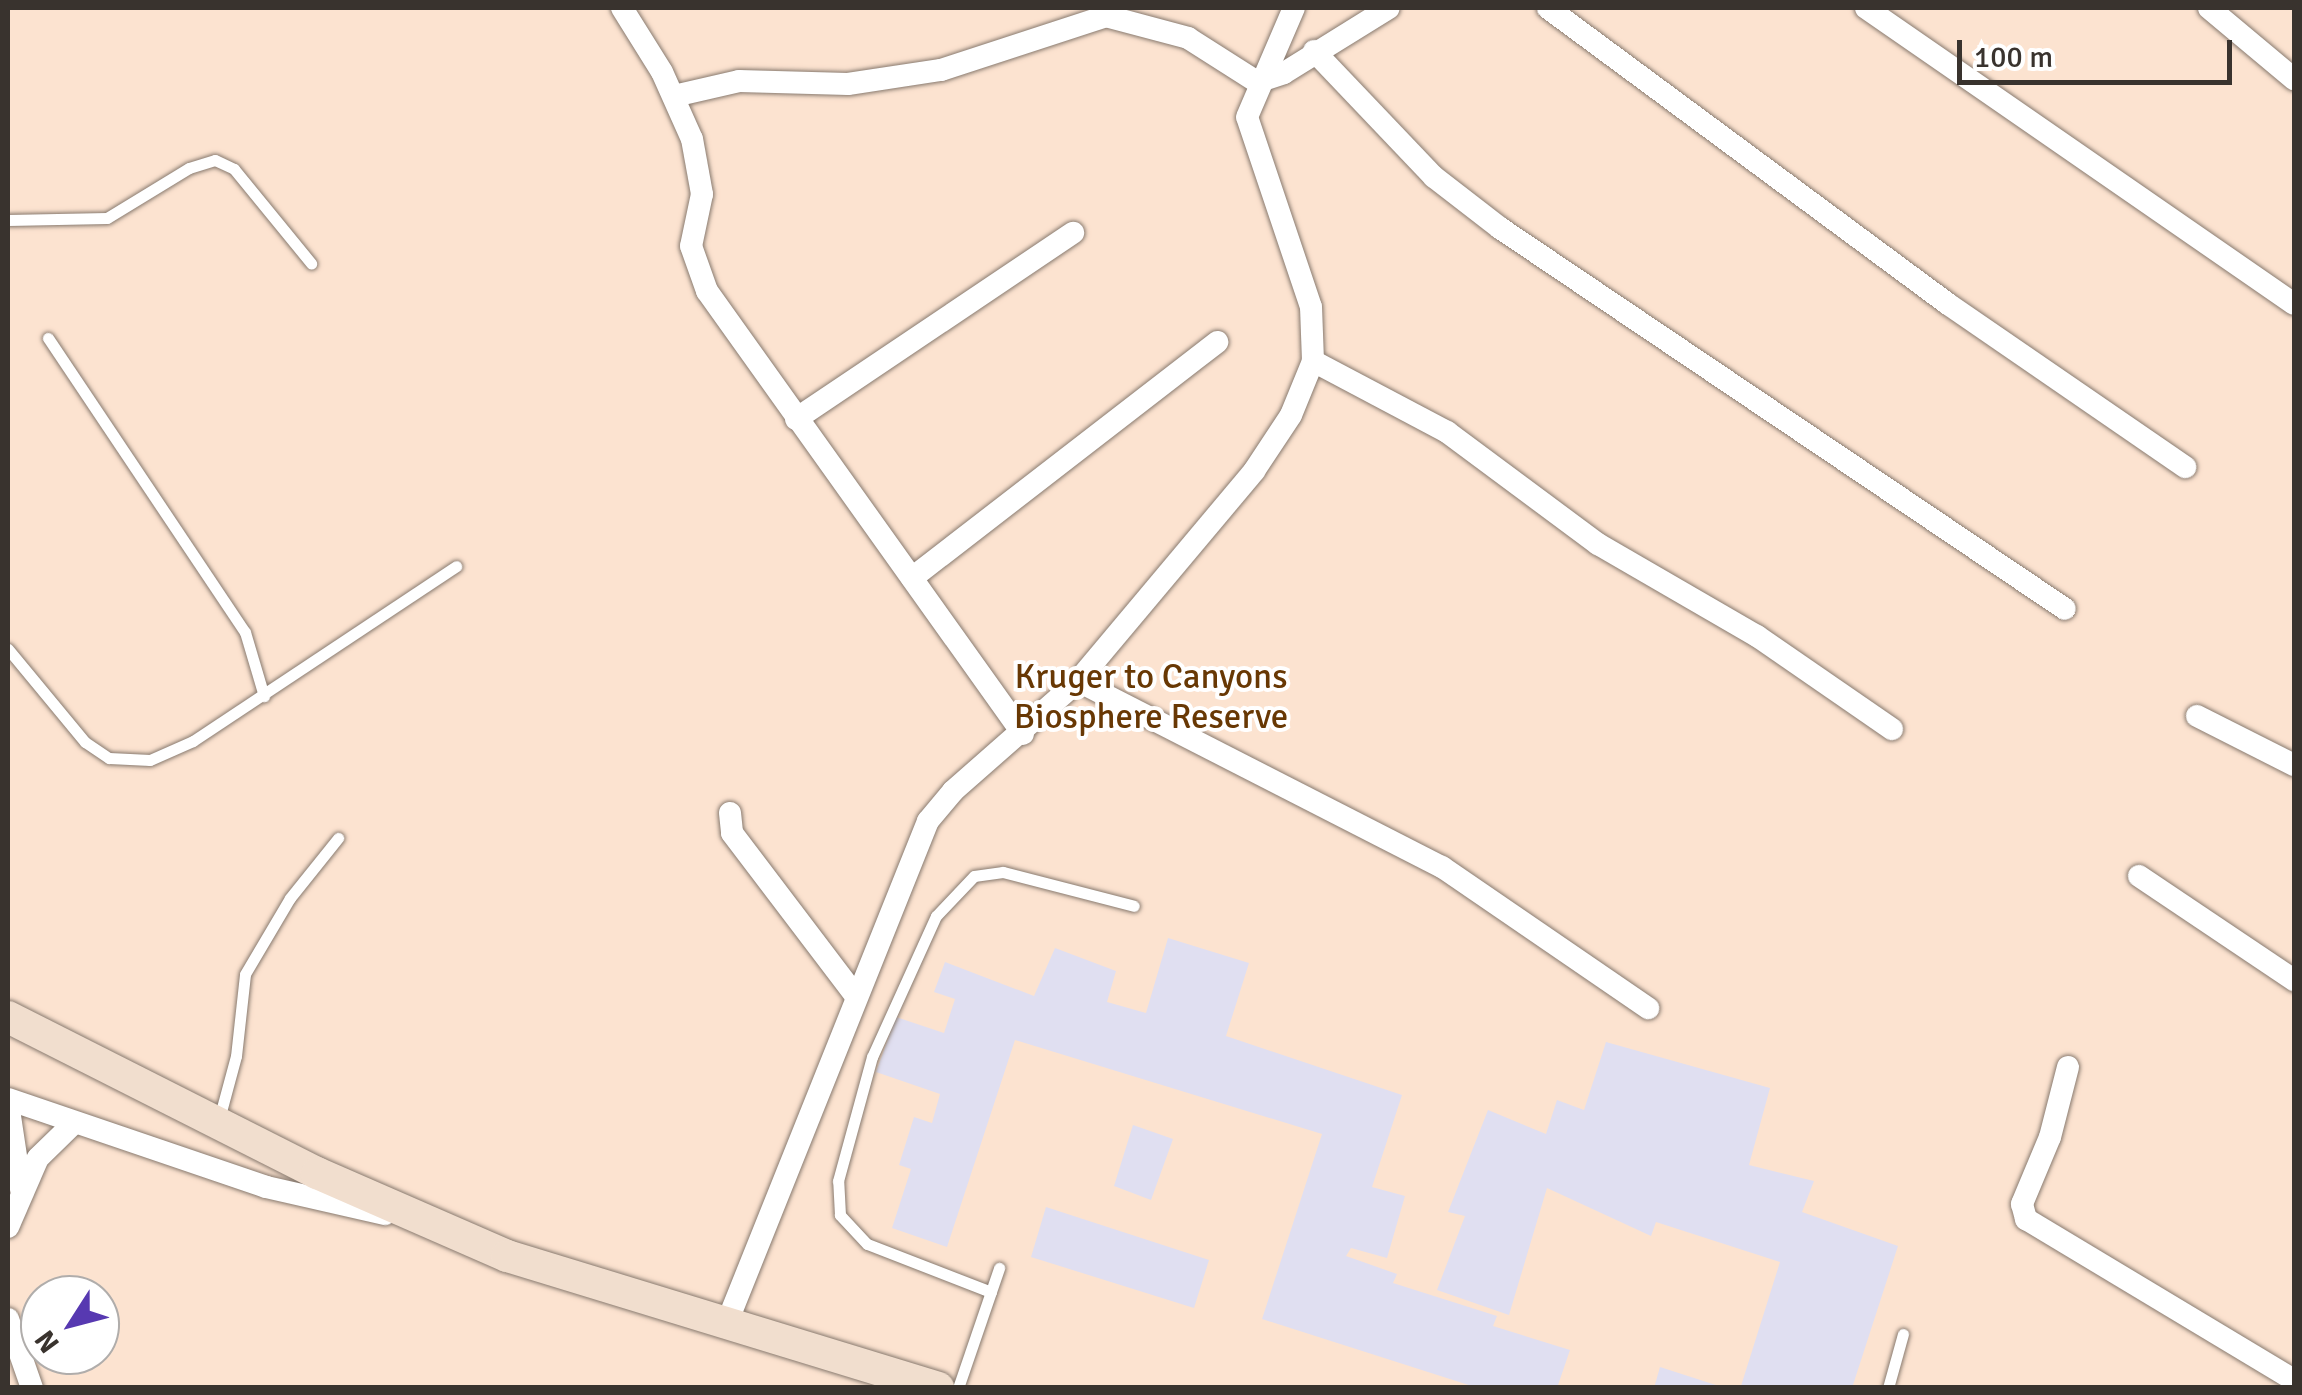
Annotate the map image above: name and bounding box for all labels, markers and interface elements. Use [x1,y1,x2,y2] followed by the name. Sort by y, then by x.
[1962,20,2237,82] scale bar
[1974,39,2053,76] text: 100 m
[1014,656,1288,738] park label: Kruger to Canyons Biosphere Reserve
[20,1275,120,1375] north arrow
[28,1324,67,1359] text: N

